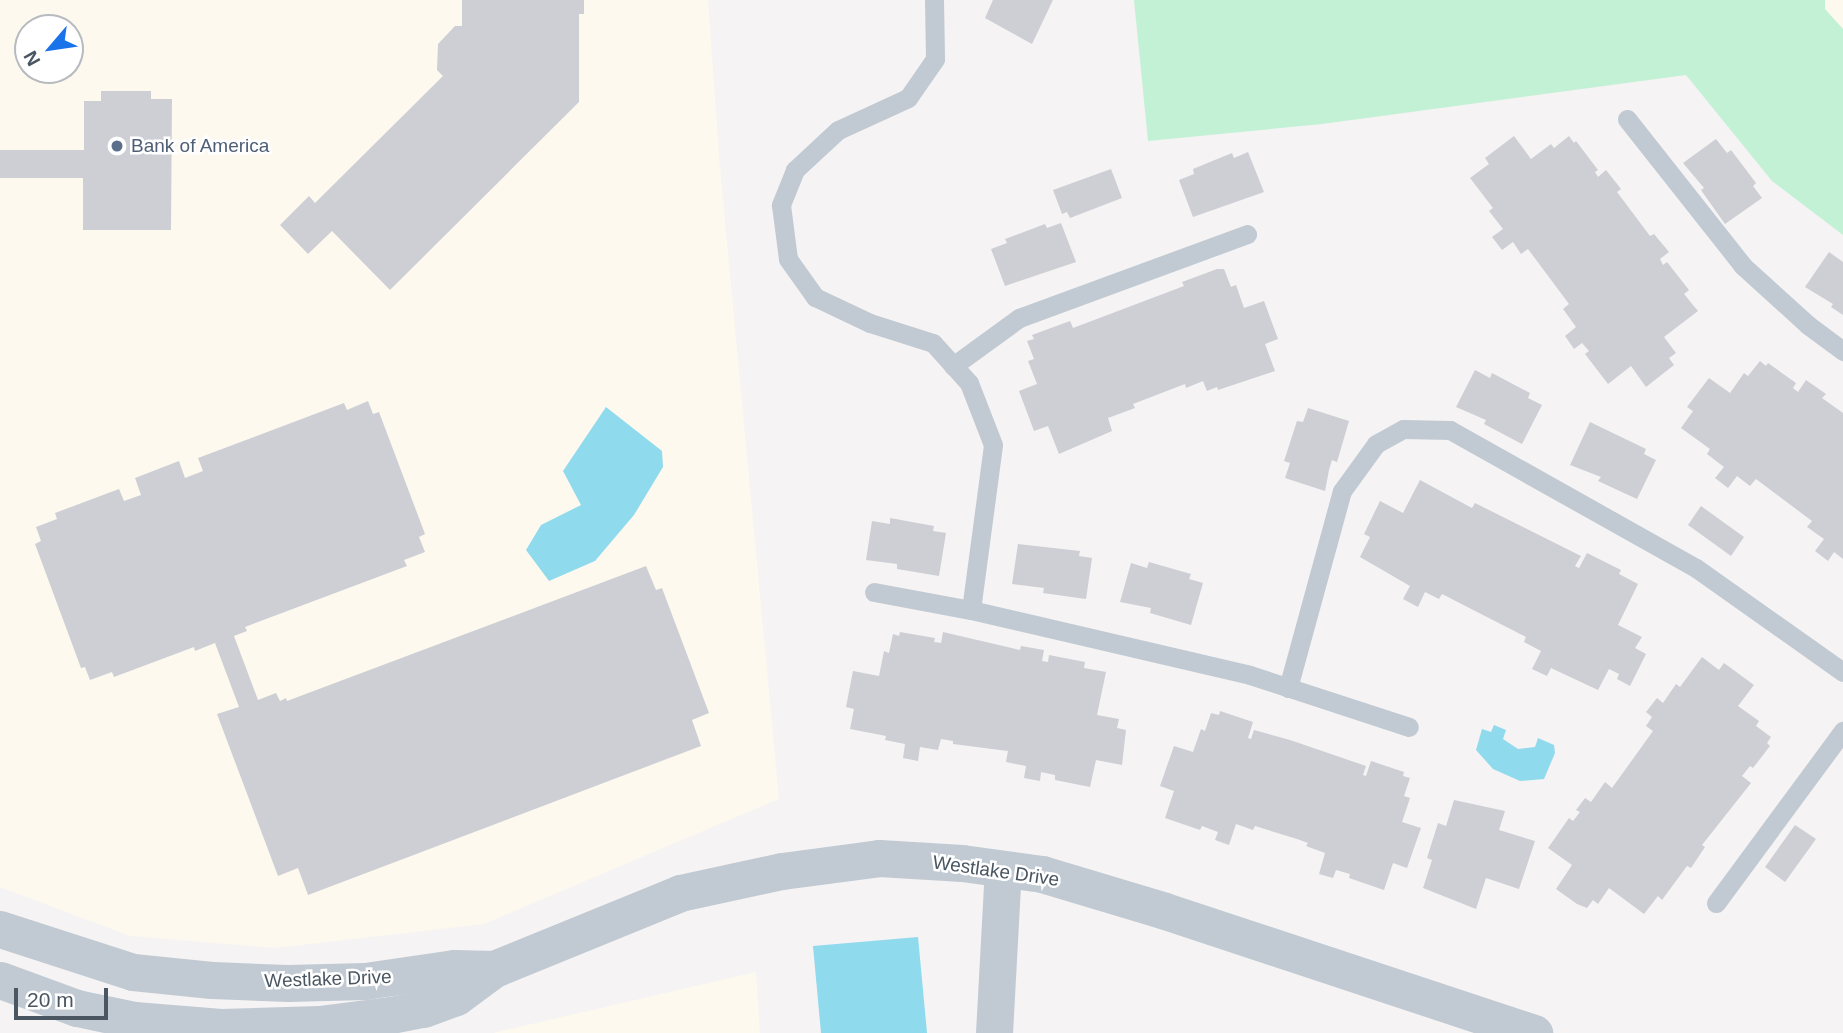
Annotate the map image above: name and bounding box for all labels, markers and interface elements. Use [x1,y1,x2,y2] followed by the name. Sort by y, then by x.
[14,14,84,84] north arrow
[19,47,44,70] text: N
[131,135,270,157] place label: Bank of America
[109,138,125,154] marker: Bank of America
[931,851,1061,891] street label: Westlake Drive
[264,965,392,993] street label: Westlake Drive
[18,974,112,1018] scale bar
[27,988,74,1011] text: 20 m

